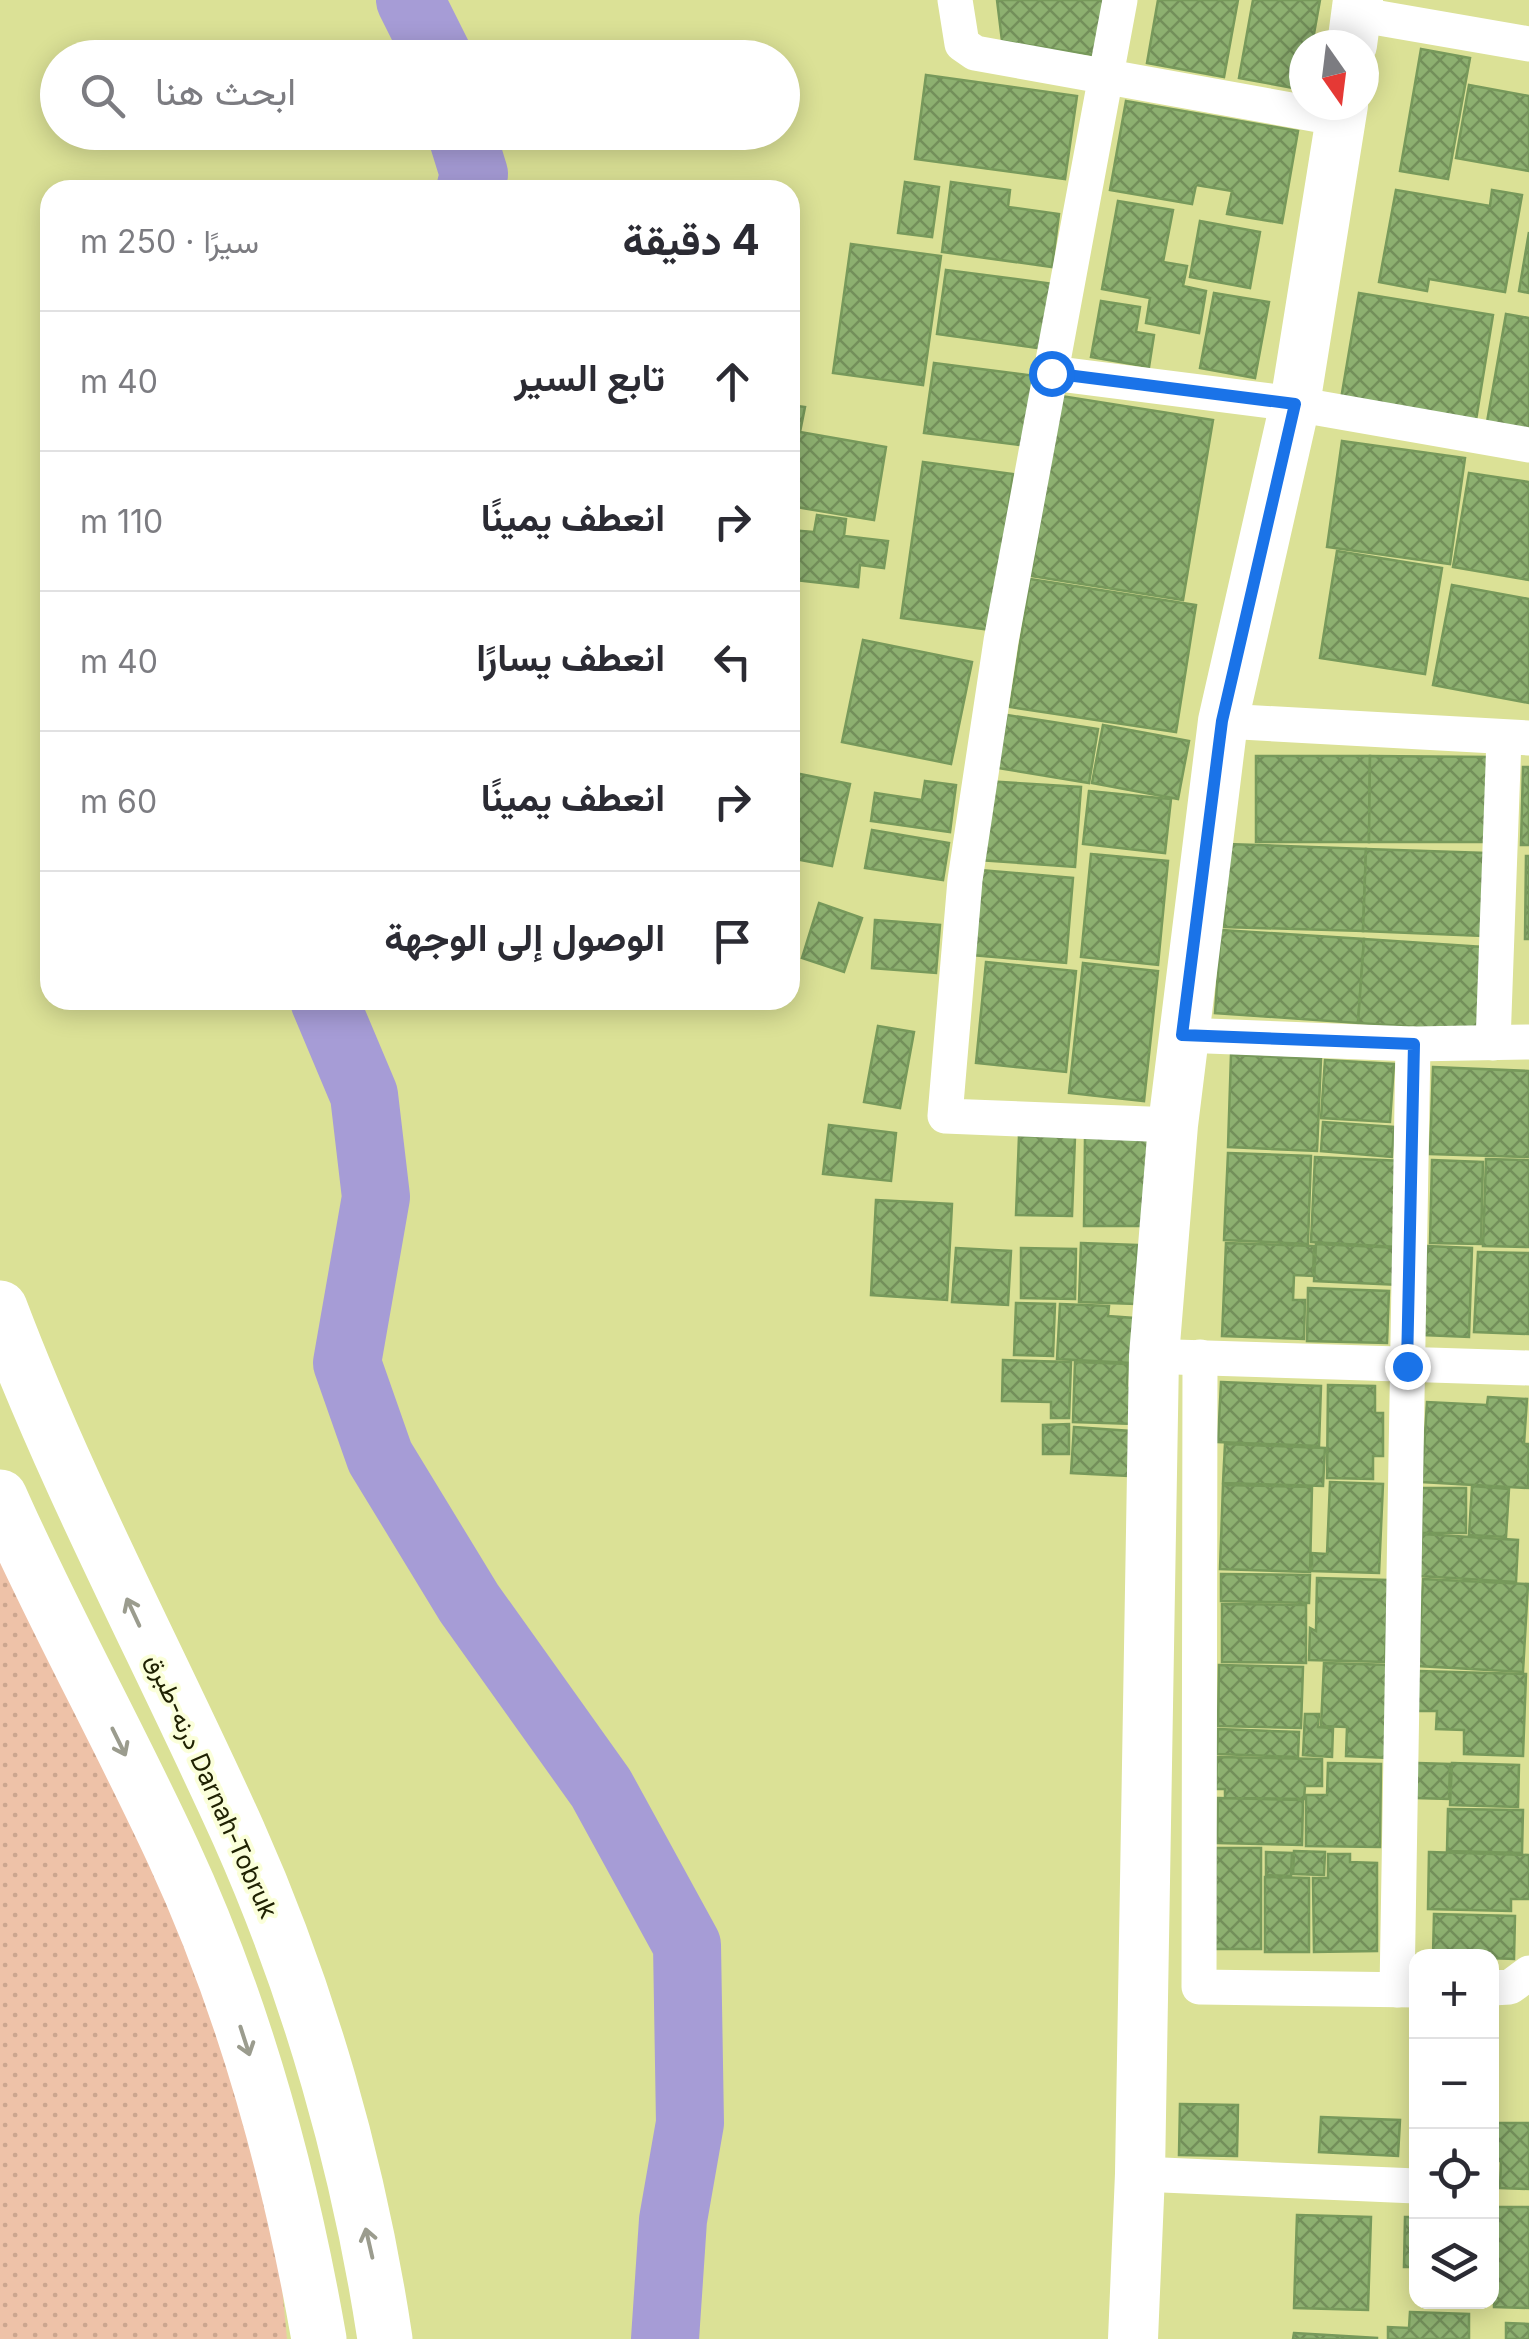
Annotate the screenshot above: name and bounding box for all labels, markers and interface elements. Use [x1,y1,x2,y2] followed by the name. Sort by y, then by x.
[1289,30,1379,120] north arrow
[40,40,800,150] search box
[75,68,130,123] icon: search
[155,68,296,114] text: ابحث هنا
[623,214,760,265] text: 4 دقيقة
[80,222,259,261] text: سيرًا · 250 m
[1029,351,1075,397] route start
[514,354,665,400] text: تابع السير
[705,354,760,409] icon: ahead
[80,362,158,401] text: 40 m
[481,494,665,540] text: انعطف يمينًا
[705,494,760,549] icon: right
[80,502,163,541] text: 110 m
[476,634,665,680] text: انعطف يسارًا
[705,634,760,689] icon: left
[80,642,158,681] text: 40 m
[481,774,665,820] text: انعطف يمينًا
[705,774,760,829] icon: right
[80,782,157,821] text: 60 m
[384,914,665,960] text: الوصول إلى الوجهة
[705,914,760,969] icon: arrive
[1385,1344,1431,1390] route end
[123,1598,142,1628] one-way arrow
[139,1649,284,1923] street label: درنه-طبرق Darnah-Tobruk
[111,1726,130,1756] one-way arrow
[1409,1949,1499,2309] map controls
[1409,1949,1499,2039] button: +
[237,2025,255,2056] one-way arrow
[1409,2039,1499,2129] button: −
[1409,2129,1499,2219] button: locate
[1409,2219,1499,2309] button: layers
[359,2228,377,2260] one-way arrow

